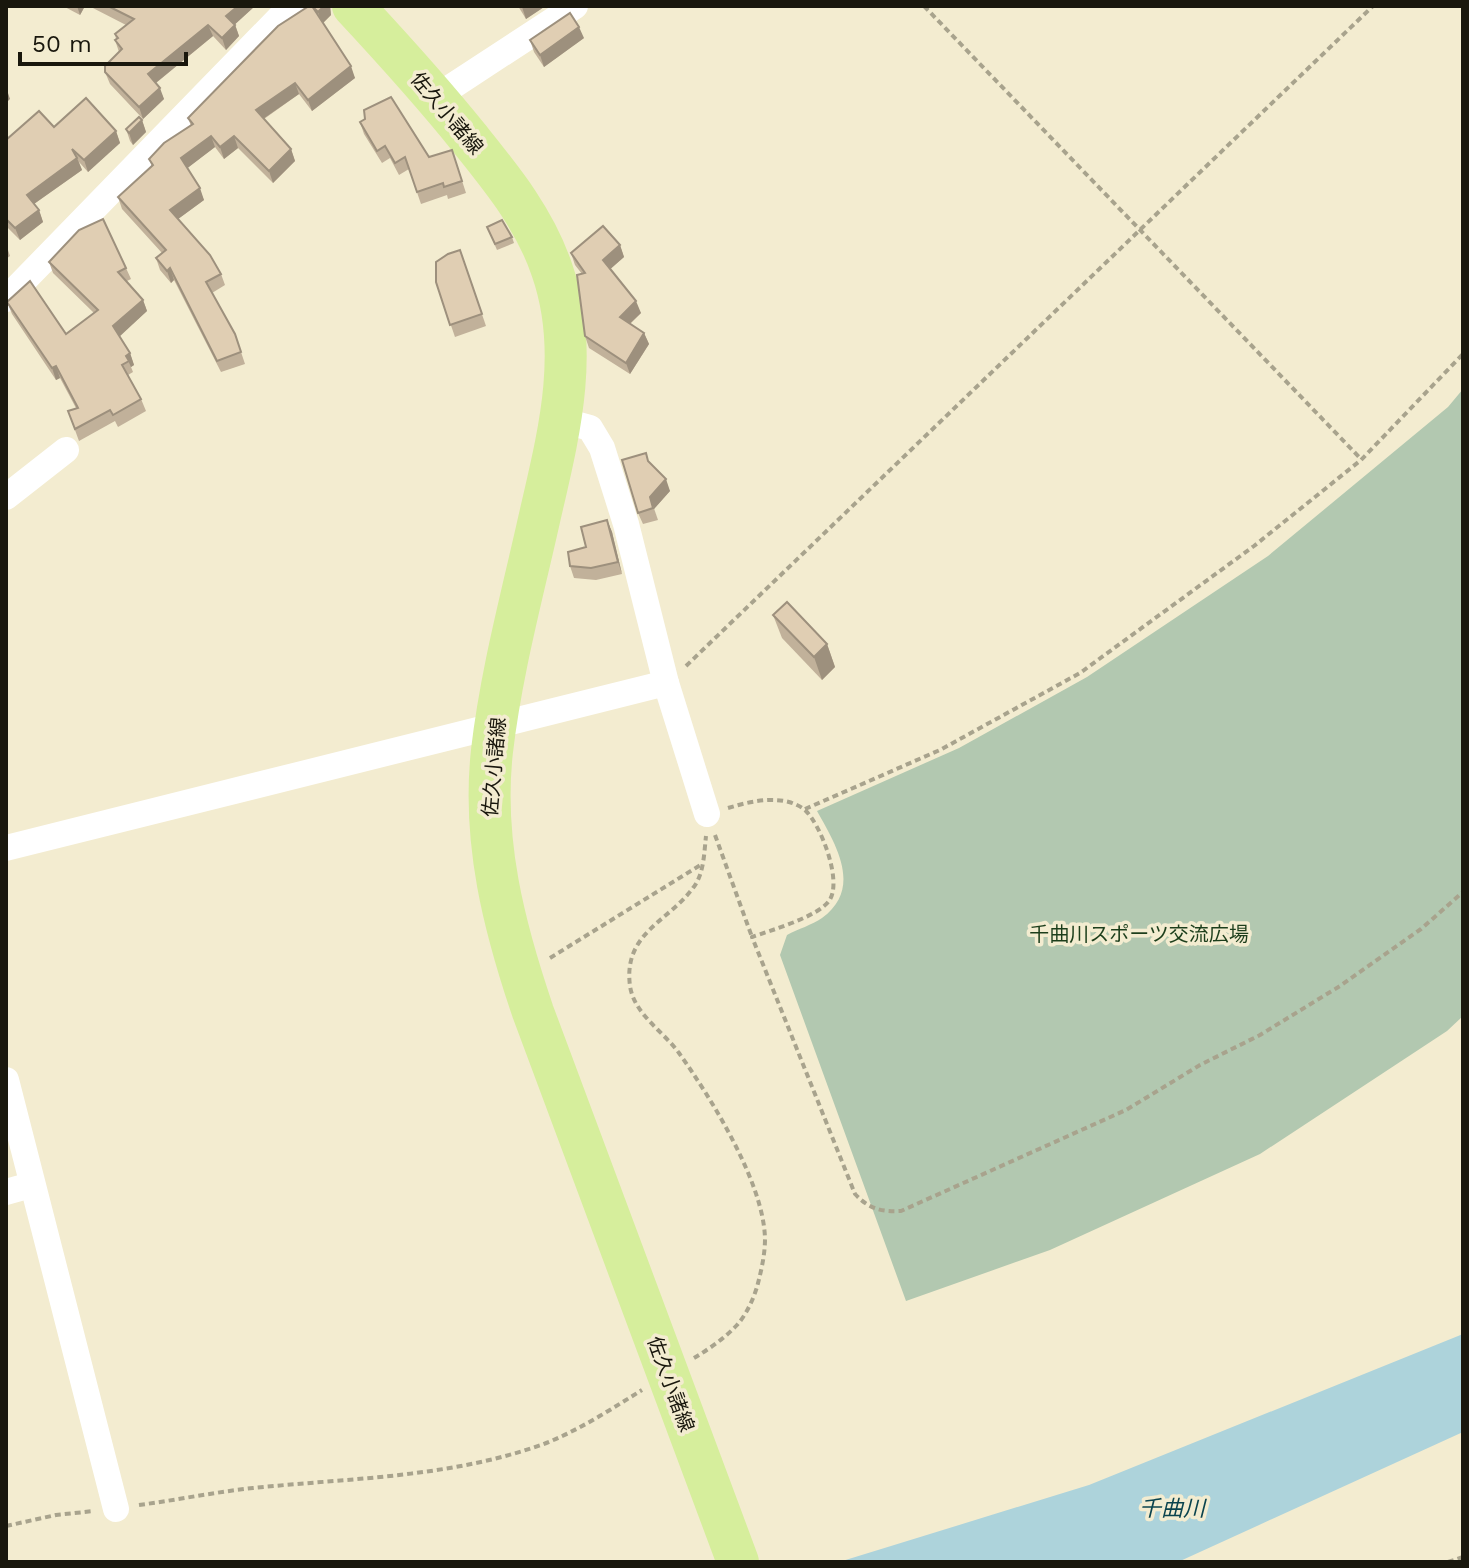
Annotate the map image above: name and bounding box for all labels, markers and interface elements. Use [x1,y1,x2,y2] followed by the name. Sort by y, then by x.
[20,16,186,66] scale bar
[32,30,92,58] text: 50 m
[406,67,488,159] street label: 佐久小諸線
[478,716,510,818] street label: 佐久小諸線
[1029,922,1249,946] park label: 千曲川スポーツ交流広場
[643,1333,699,1435] street label: 佐久小諸線
[1139,1496,1207,1521] water label: 千曲川

